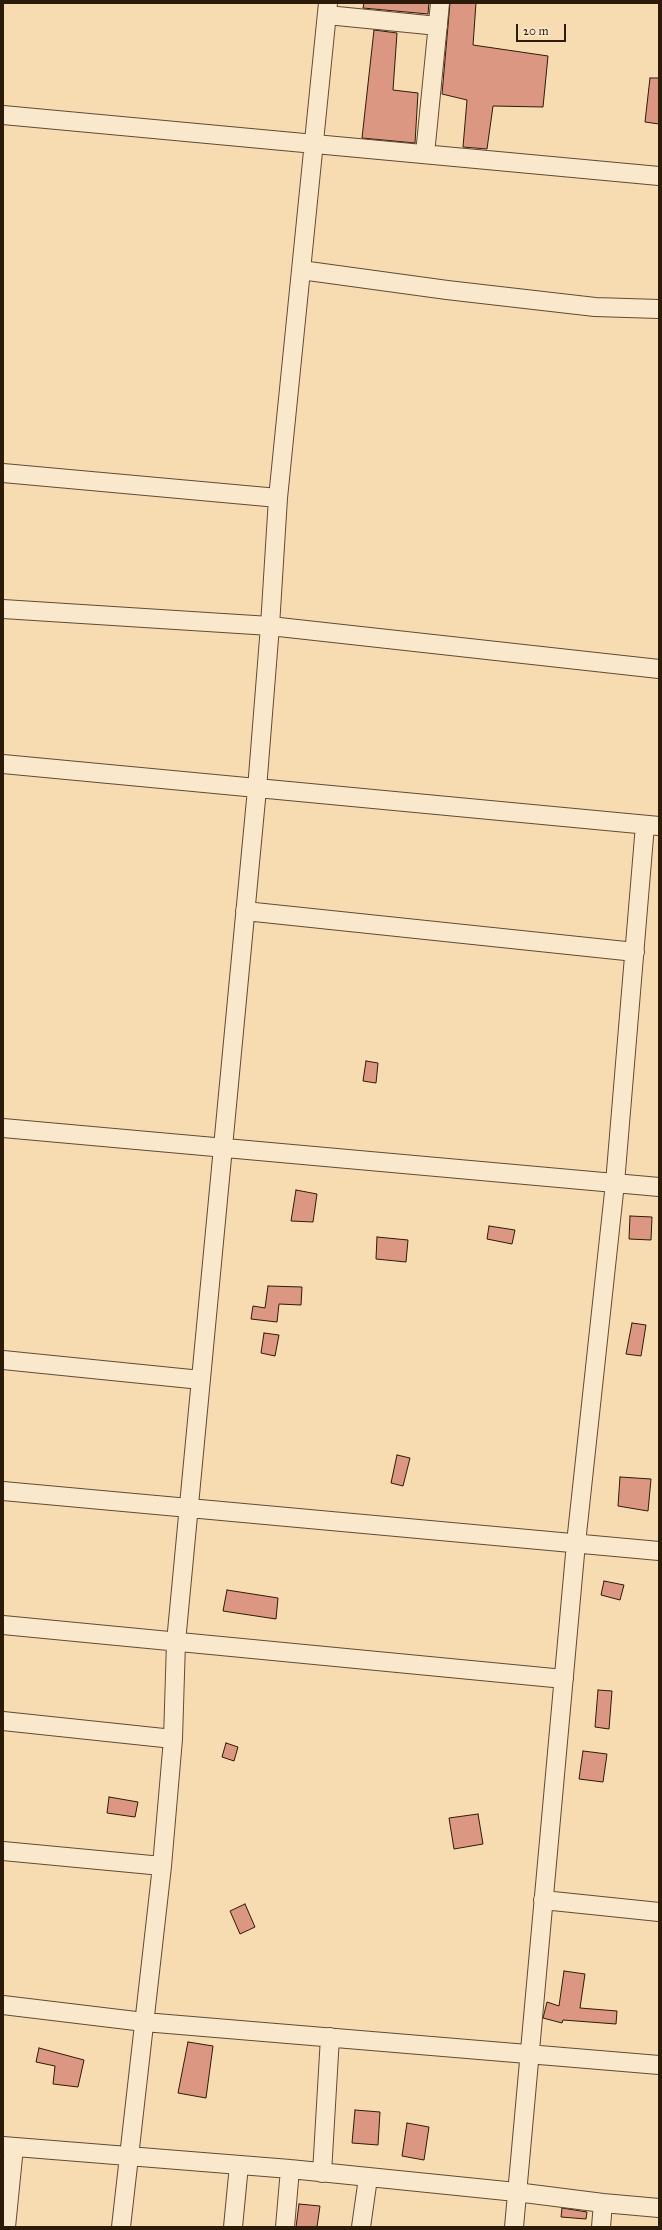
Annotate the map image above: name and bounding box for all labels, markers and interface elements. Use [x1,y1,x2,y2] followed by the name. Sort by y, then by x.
[518,16,568,42] scale bar
[523,24,549,38] text: 20 m

